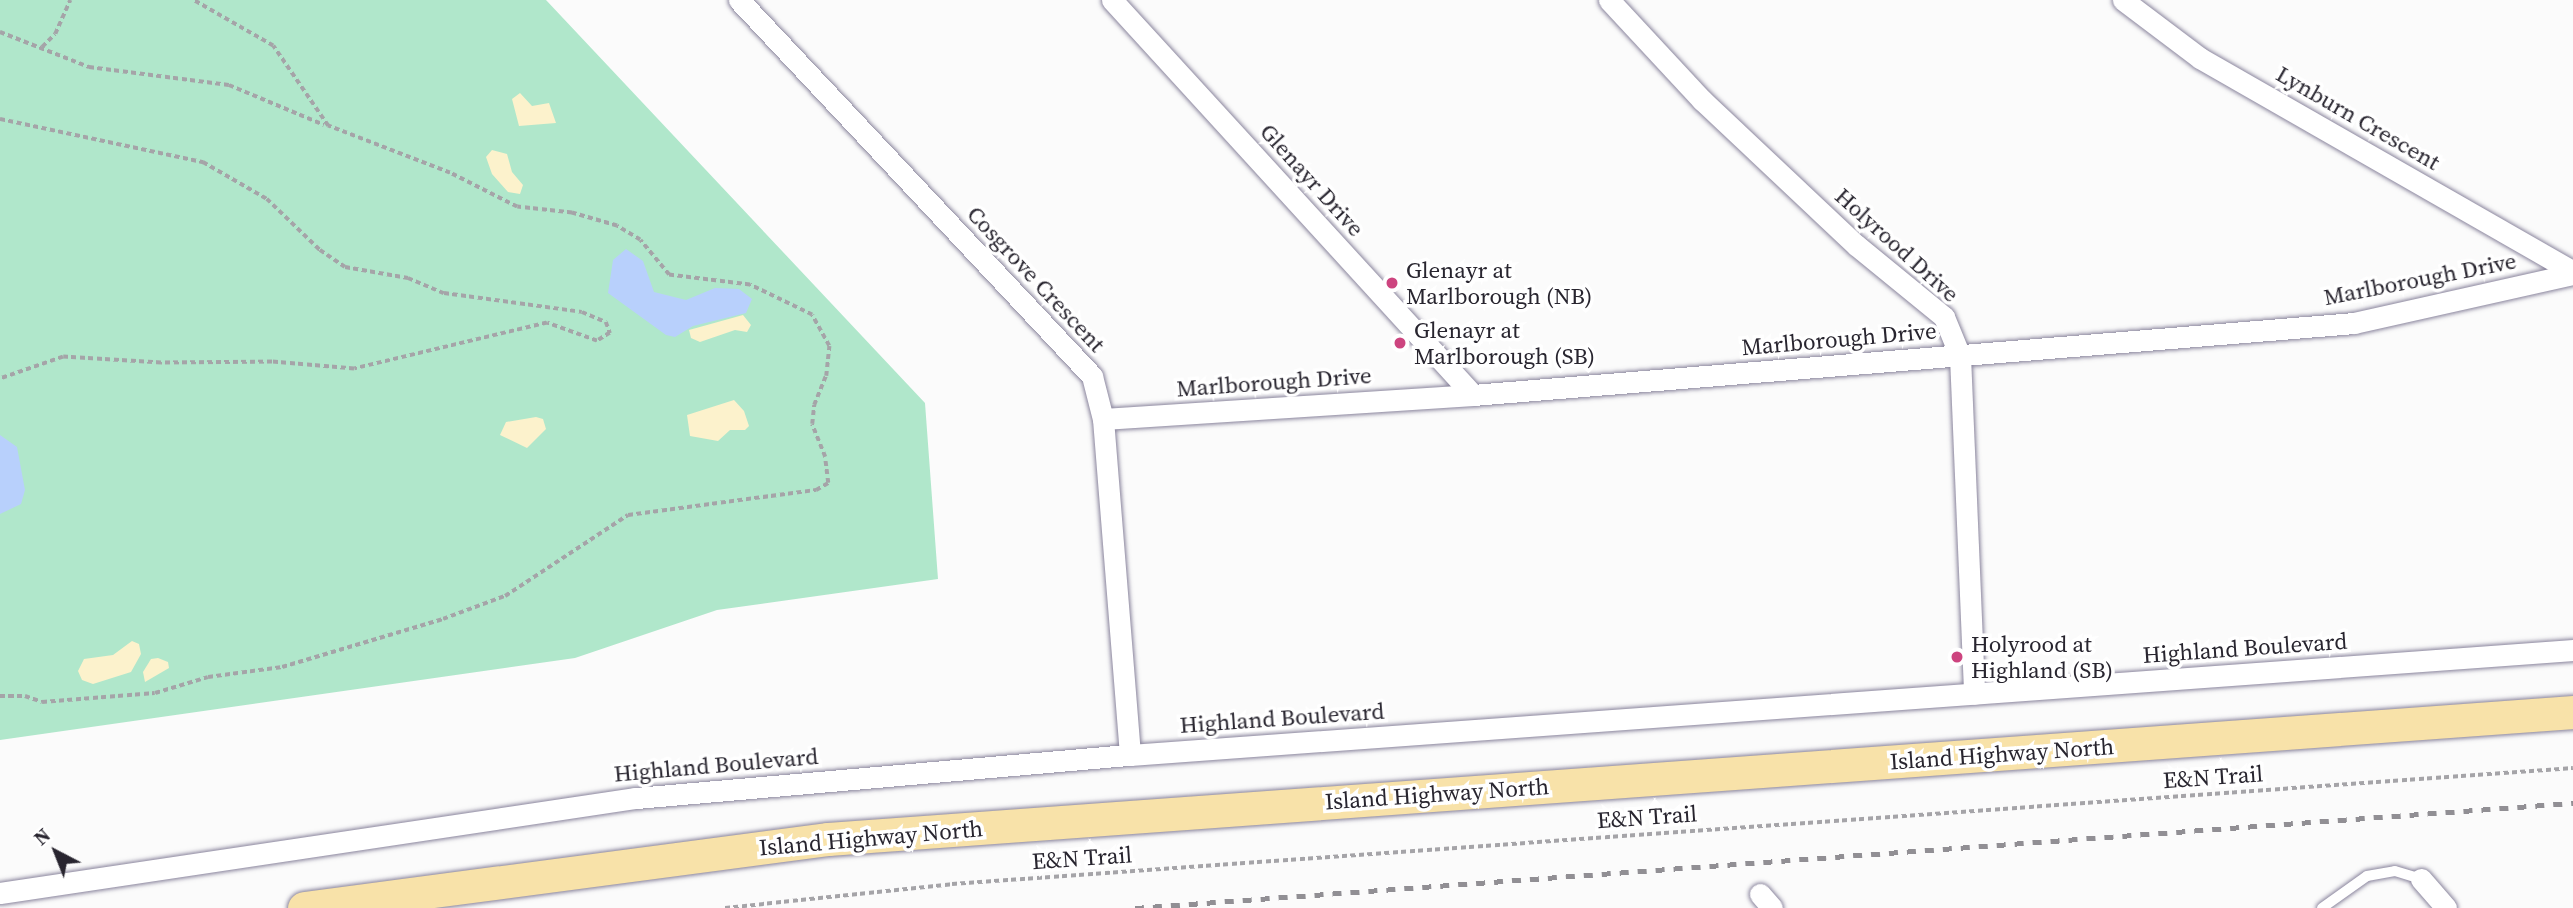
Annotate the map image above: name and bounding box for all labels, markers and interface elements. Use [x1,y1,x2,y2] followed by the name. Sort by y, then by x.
[2271,60,2445,176] street label: Lynburn Crescent
[1254,118,1370,242] street label: Glenayr Drive
[1829,182,1965,308] street label: Holyrood Drive
[961,200,1111,358] street label: Cosgrove Crescent
[2321,247,2519,311] street label: Marlborough Drive
[1406,256,1592,310] place label: Glenayr at Marlborough (NB)
[1384,275,1400,291] marker: Glenayr at Marlborough (NB)
[1414,316,1595,370] place label: Glenayr at Marlborough (SB)
[1740,317,1938,361] street label: Marlborough Drive
[1392,335,1408,351] marker: Glenayr at Marlborough (SB)
[1176,361,1372,403] street label: Marlborough Drive
[2142,627,2348,669] street label: Highland Boulevard
[1971,630,2113,684] place label: Holyrood at Highland (SB)
[1949,649,1965,665] marker: Holyrood at Highland (SB)
[1179,697,1385,739] street label: Highland Boulevard
[1889,732,2115,776] street label: Island Highway North
[613,742,819,788] street label: Highland Boulevard
[2162,760,2264,794] street label: E&N Trail
[1324,772,1550,816] street label: Island Highway North
[1596,800,1698,834] street label: E&N Trail
[758,814,984,862] street label: Island Highway North
[21,817,91,887] north arrow
[28,822,56,851] text: N
[1031,841,1133,875] street label: E&N Trail

